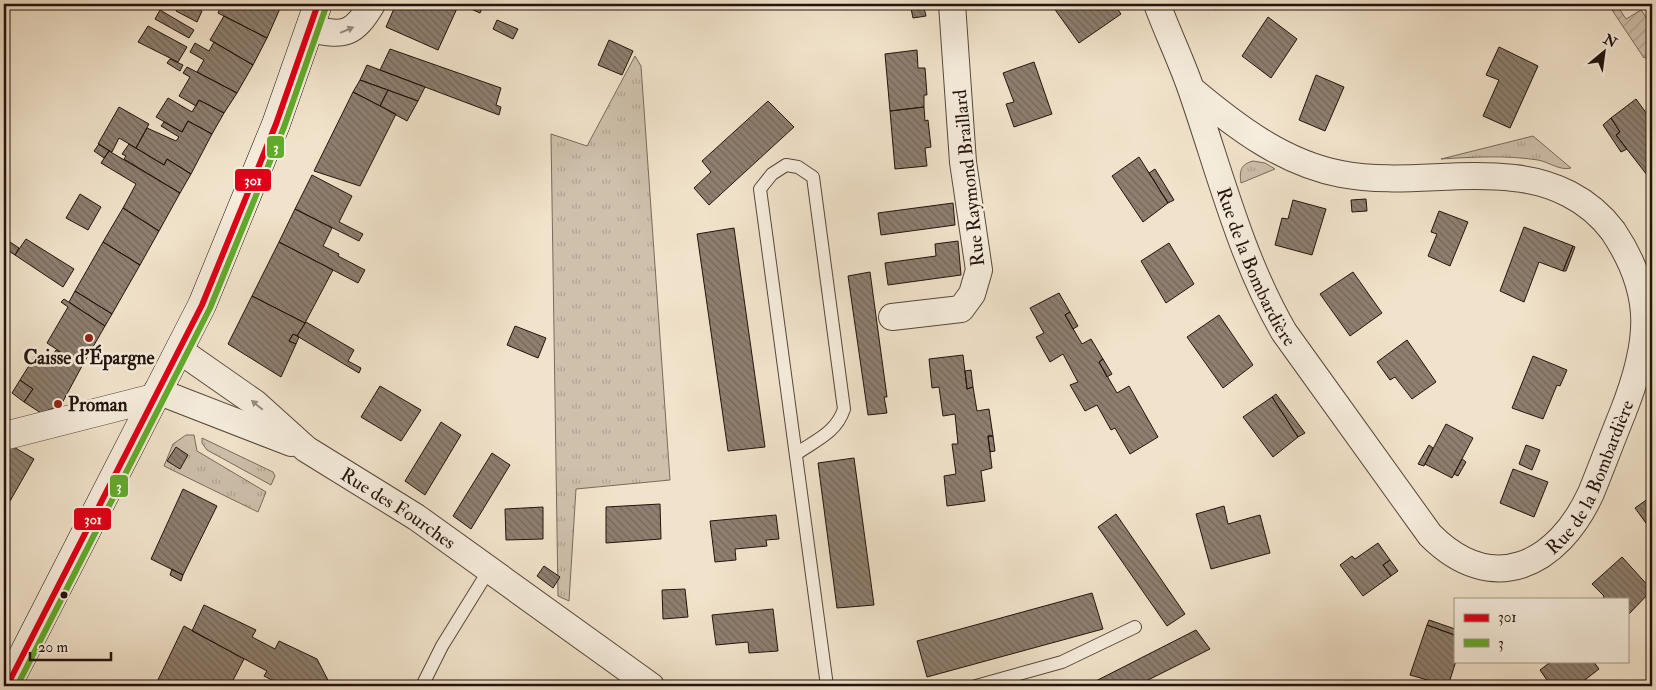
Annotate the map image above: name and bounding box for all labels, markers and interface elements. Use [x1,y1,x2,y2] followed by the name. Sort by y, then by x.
[340,25,354,33] one-way arrow
[1578,28,1628,78] north arrow
[1600,30,1620,52] text: N
[948,88,990,268] street label: Rue Raymond Braillard
[266,135,285,159] line badge: 3
[273,139,279,156] text: 3
[234,168,272,192] line badge: 301
[244,172,262,189] text: 301
[1211,184,1301,351] street label: Rue de la Bombardière
[83,332,95,344] marker: Caisse d'Épargne
[23,344,155,371] place label: Caisse d'Épargne
[68,393,128,417] place label: Proman
[1541,397,1640,560] street label: Rue de la Bombardière
[52,398,64,410] marker: Proman
[250,399,263,410] one-way arrow
[336,462,460,555] street label: Rue des Fourches
[109,474,129,498] line badge: 3
[116,478,122,495] text: 3
[73,507,112,531] line badge: 301
[84,511,102,528] text: 301
[59,590,69,600] unlabelled marker
[1454,598,1628,662] legend
[1498,608,1517,627] text: 301
[30,630,111,662] scale bar
[1498,634,1504,653] text: 3
[38,638,68,657] text: 20 m

